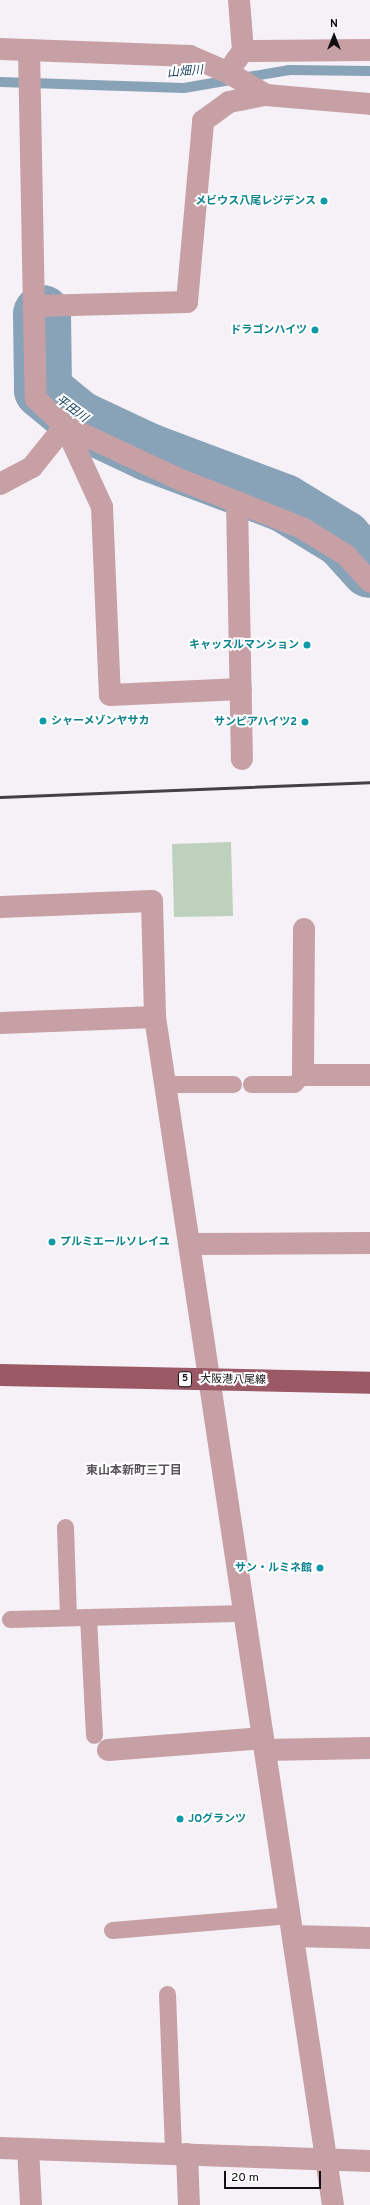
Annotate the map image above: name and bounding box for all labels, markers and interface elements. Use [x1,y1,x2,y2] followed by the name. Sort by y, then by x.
[314,16,354,56] north arrow
[330,17,338,31] text: N
[166,64,204,82] water label: 山畑川
[195,194,316,208] place label: メビウス八尾レジデンス
[319,196,329,206] marker: メビウス八尾レジデンス
[230,323,307,337] place label: ドラゴンハイツ
[310,325,320,335] marker: ドラゴンハイツ
[52,394,90,426] water label: 平田川
[189,638,299,652] place label: キャッスルマンション
[302,640,312,650] marker: キャッスルマンション
[51,714,150,728] place label: シャーメゾンヤサカ
[213,715,297,729] place label: サンピアハイツ2
[38,716,48,726] marker: シャーメゾンヤサカ
[300,717,310,727] marker: サンピアハイツ2
[60,1235,170,1249] place label: プルミエールソレイユ
[47,1237,57,1247] marker: プルミエールソレイユ
[177,1371,193,1387] road number: 5
[200,1373,266,1387] street label: 大阪港八尾線
[86,1465,182,1479] district label: 東山本新町三丁目
[235,1561,312,1575] place label: サン・ルミネ館
[315,1563,325,1573] marker: サン・ルミネ館
[188,1812,246,1826] place label: JOグランツ
[175,1814,185,1824] marker: JOグランツ
[226,2163,323,2189] scale bar
[231,2170,259,2186] text: 20 m

